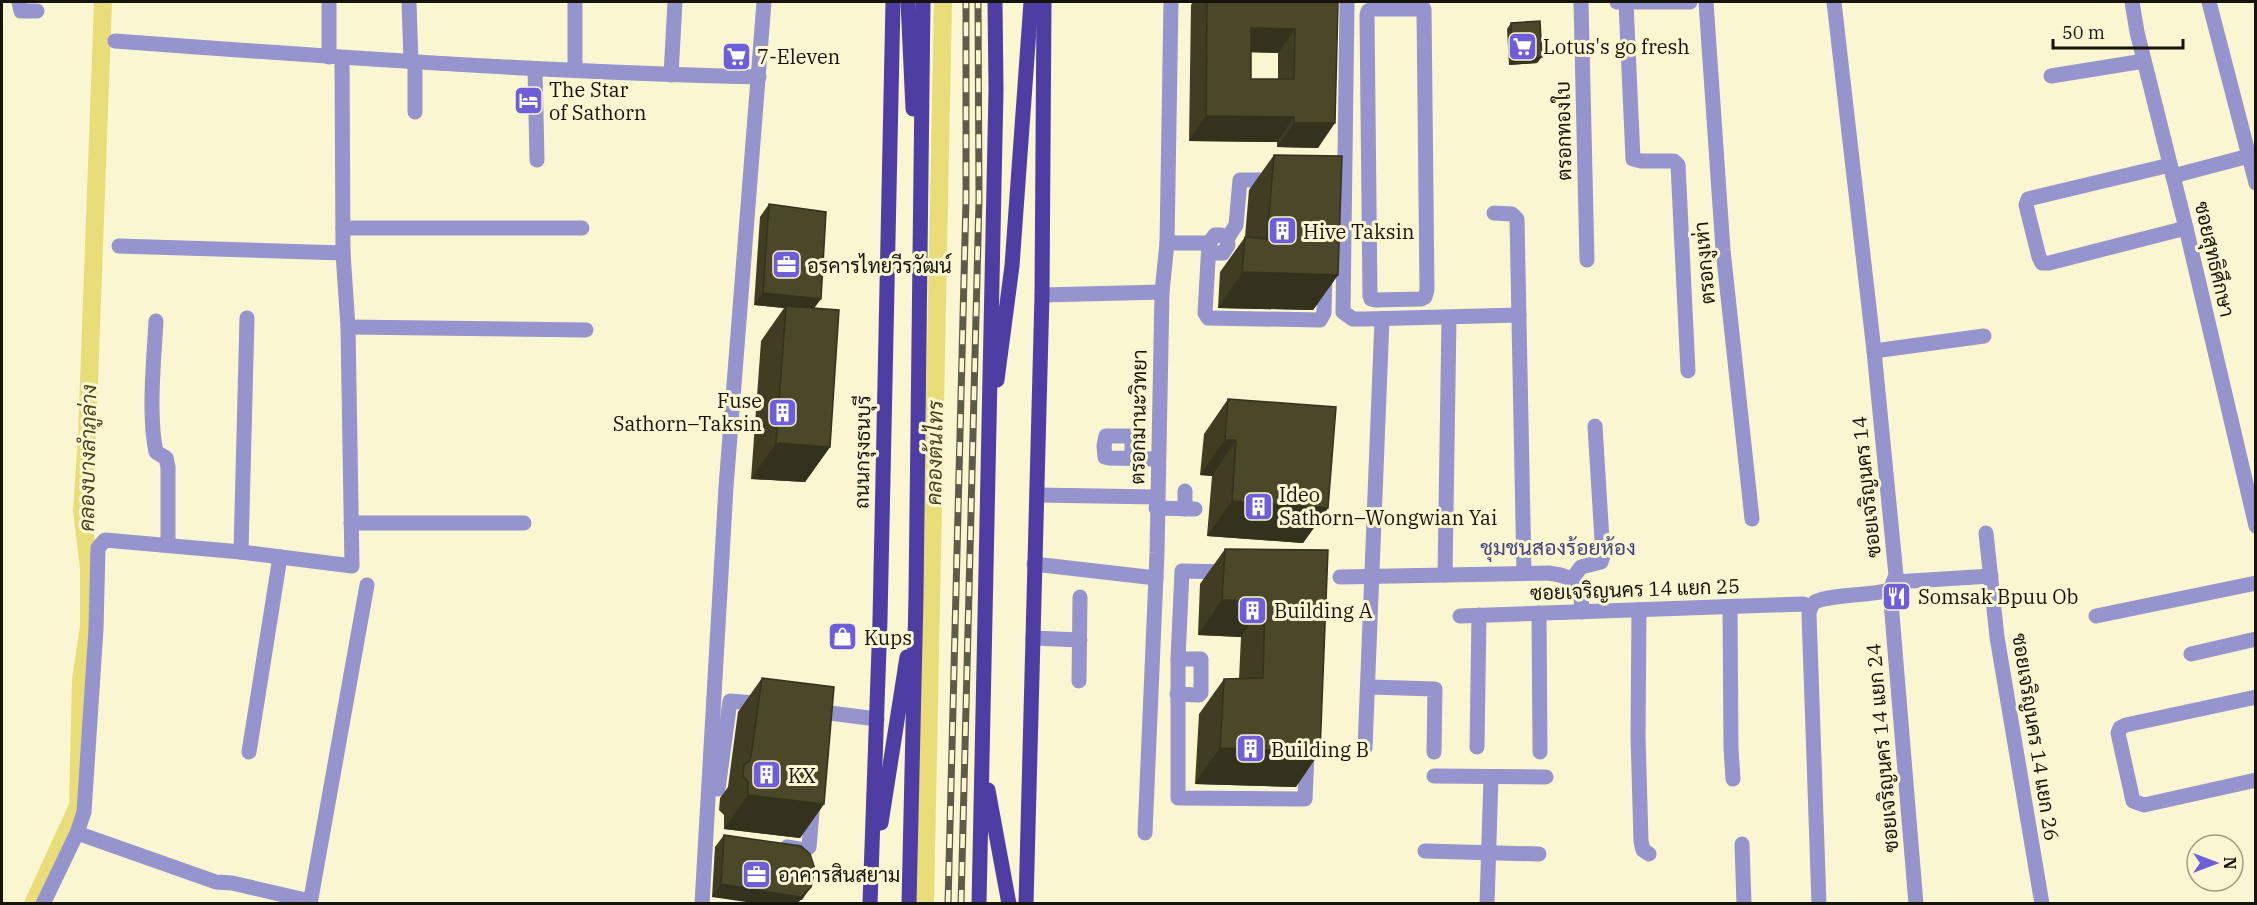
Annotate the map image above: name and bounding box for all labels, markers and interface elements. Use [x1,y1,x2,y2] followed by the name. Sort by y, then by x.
[2053,12,2184,50] scale bar
[2062,21,2105,44] text: 50 m
[1506,30,1538,62] supermarket icon: Lotus's go fresh
[1543,33,1690,60] place label: Lotus's go fresh
[720,40,752,72] supermarket icon: 7-Eleven
[757,43,841,70] place label: 7-Eleven
[549,76,647,126] place label: The Star of Sathorn
[1549,81,1577,181] street label: ตรอกทองใบ
[512,84,544,116] hotel icon: The Star of Sathorn
[2188,199,2241,320] street label: ซอยสุทธิศึกษา
[1266,215,1298,247] building icon: Hive Taksin
[1303,218,1415,245] place label: Hive Taksin
[1687,220,1723,305] street label: ตรอกงูเห่า
[770,249,802,281] office icon: อรคารไทยวีรวัฒน์
[807,252,952,279] place label: อรคารไทยวีรวัฒน์
[1123,349,1153,485] street label: ตรอกมานะวิทยา
[72,384,104,532] water label: คลองบางลำภูล่าง
[613,387,762,437] place label: Fuse Sathorn–Taksin
[848,395,877,509] street label: ถนนกรุงธนบุรี
[767,396,799,428] building icon: Fuse Sathorn–Taksin
[919,399,949,506] water label: คลองต้นไทร
[1845,415,1887,559] street label: ซอยเจริญนคร 14
[1279,481,1497,531] place label: Ideo Sathorn–Wongwian Yai
[1242,490,1274,522] building icon: Ideo Sathorn–Wongwian Yai
[1480,533,1636,562] district label: ชุมชนสองร้อยห้อง
[1530,572,1740,606] street label: ซอยเจริญนคร 14 แยก 25
[1881,580,1913,612] restaurant icon: Somsak Bpuu Ob
[1918,583,2078,610] place label: Somsak Bpuu Ob
[1237,594,1269,626] building icon: Building A
[1274,597,1373,624] place label: Building A
[827,621,859,653] shop icon: Kups
[864,624,912,651] place label: Kups
[2006,631,2066,843] street label: ซอยเจริญนคร 14 แยก 26
[1859,642,1905,854] street label: ซอยเจริญนคร 14 แยก 24
[1234,733,1266,765] building icon: Building B
[1271,736,1369,763] place label: Building B
[751,759,783,791] building icon: KX
[788,762,816,789] place label: KX
[2185,833,2245,893] north arrow
[2220,857,2240,869] text: N
[741,858,773,890] office icon: อาคารสินสยาม
[778,861,900,888] place label: อาคารสินสยาม

